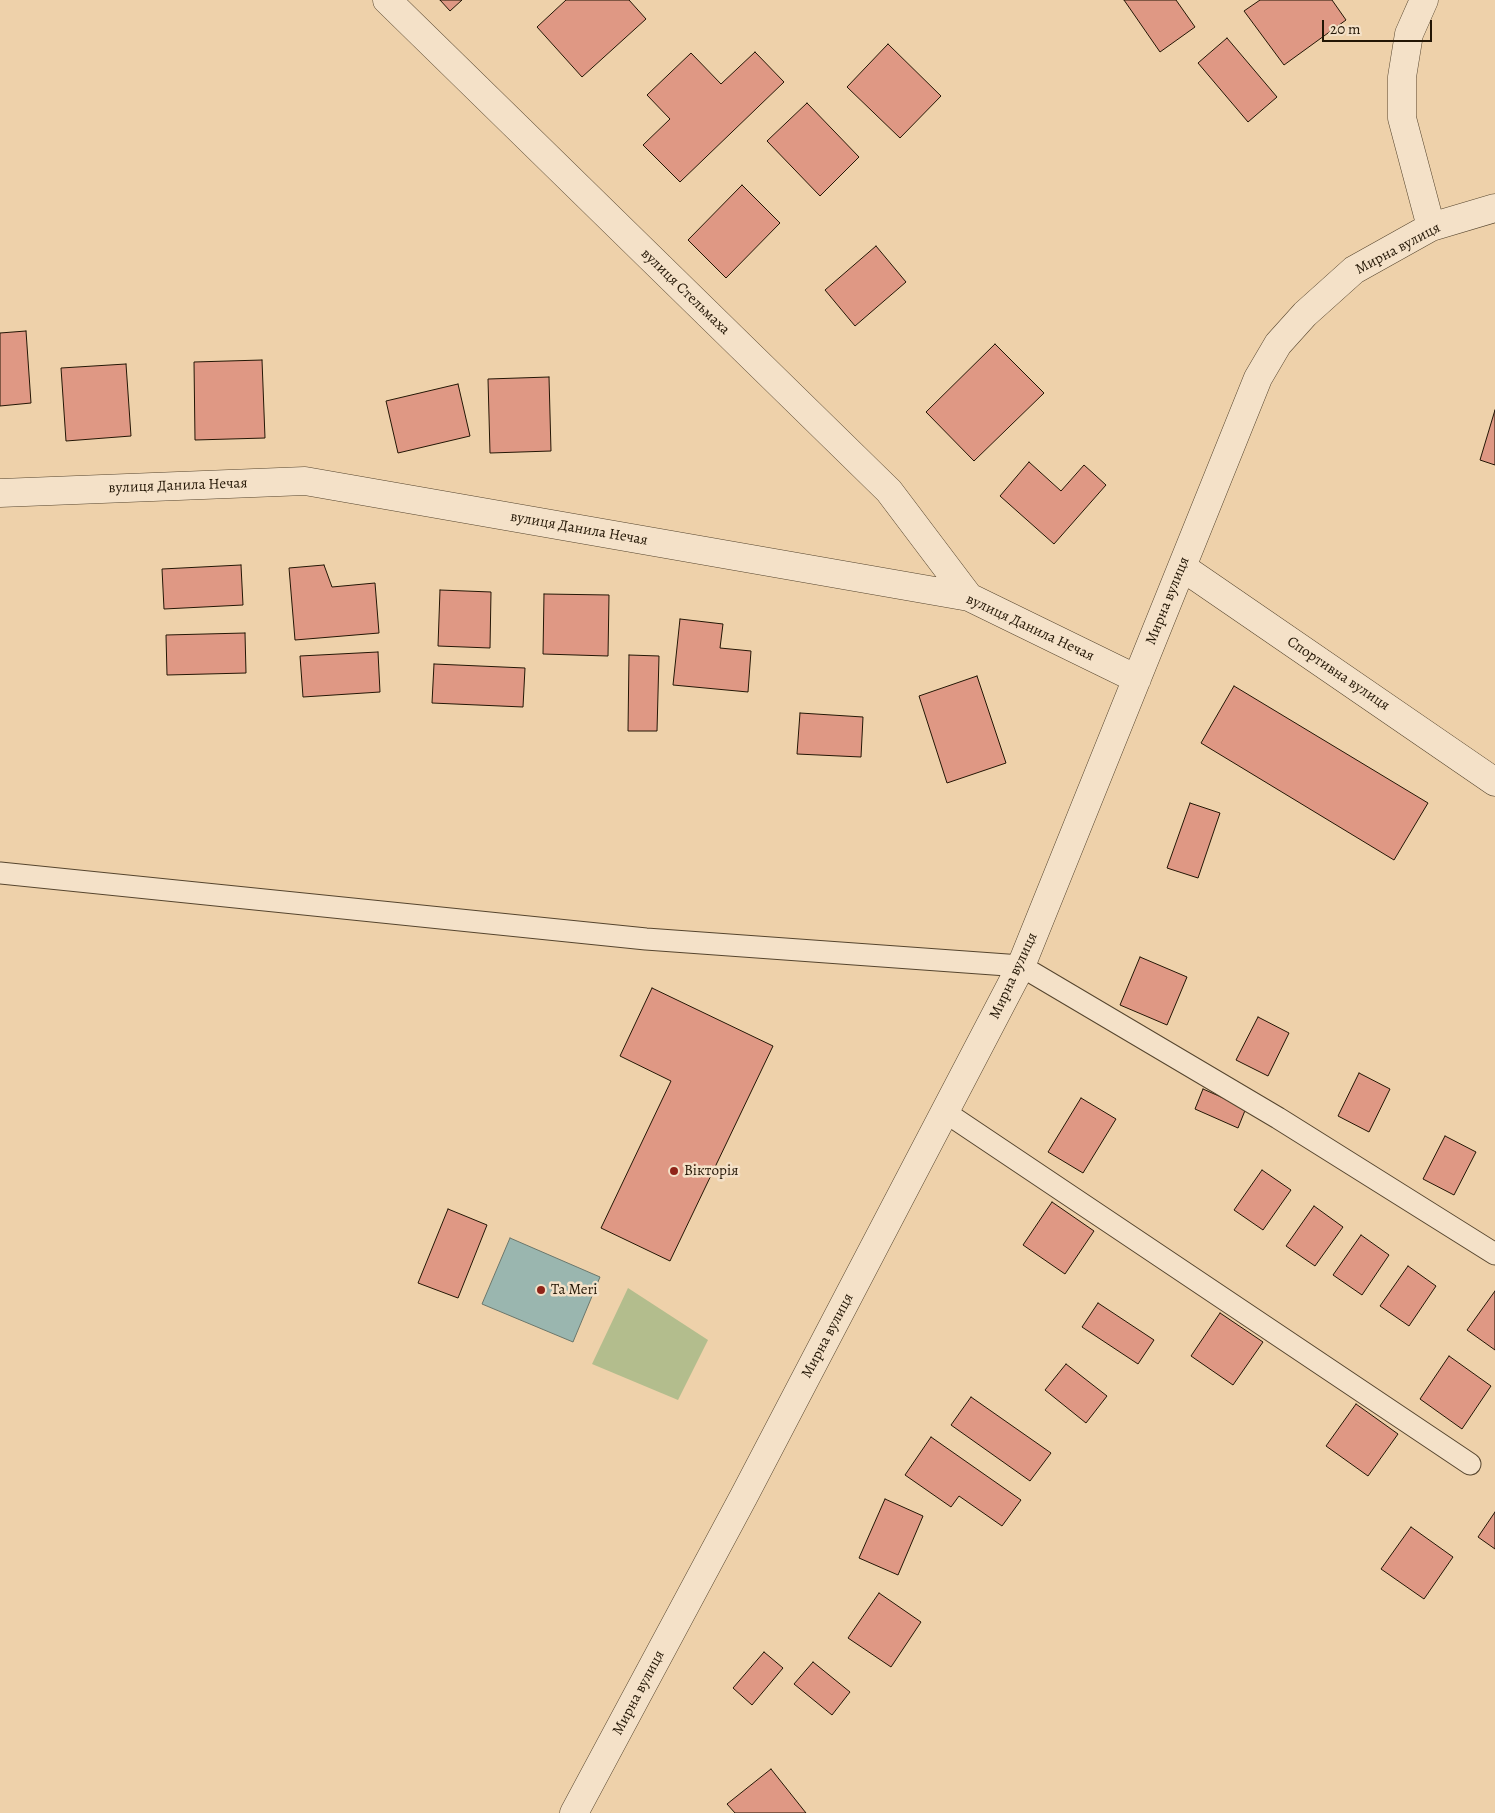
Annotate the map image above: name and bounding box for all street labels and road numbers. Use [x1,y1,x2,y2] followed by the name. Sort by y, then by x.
[1352,219,1444,279] street label: Мирна вулиця
[637,245,733,339] street label: вулиця Стельмаха
[108,475,248,497] street label: вулиця Данила Нечая
[509,508,649,550] street label: вулиця Данила Нечая
[1142,554,1194,648] street label: Мирна вулиця
[963,590,1097,666] street label: вулиця Данила Нечая
[1283,633,1393,715] street label: Спортивна вулиця
[986,930,1042,1022] street label: Мирна вулиця
[798,1290,858,1382] street label: Мирна вулиця
[609,1647,669,1739] street label: Мирна вулиця

